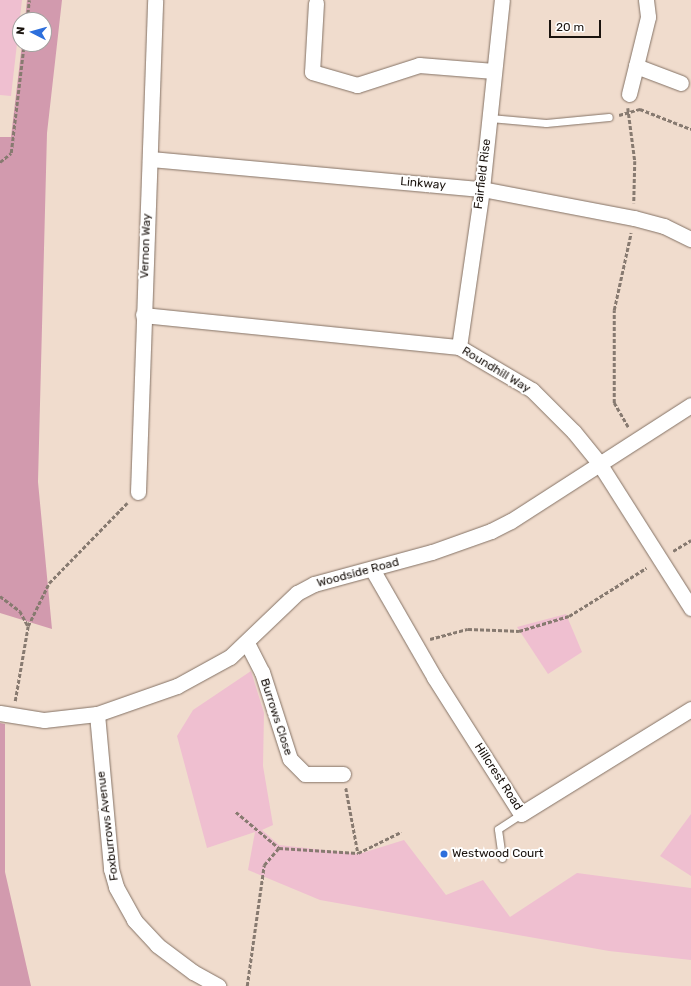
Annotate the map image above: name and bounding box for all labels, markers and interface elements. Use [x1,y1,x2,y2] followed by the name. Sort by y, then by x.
[12,12,52,52] north arrow
[551,12,603,38] scale bar
[556,20,584,34] text: 20 m
[14,26,27,35] text: N
[472,138,494,210] street label: Fairfield Rise
[400,175,446,193] street label: Linkway
[138,213,154,279] street label: Vernon Way
[459,344,533,396] street label: Roundhill Way
[315,555,401,591] street label: Woodside Road
[257,677,295,757] street label: Burrows Close
[471,741,525,813] street label: Hillcrest Road
[94,770,122,882] street label: Foxburrows Avenue
[452,847,544,861] place label: Westwood Court
[439,849,449,859] marker: Westwood Court

